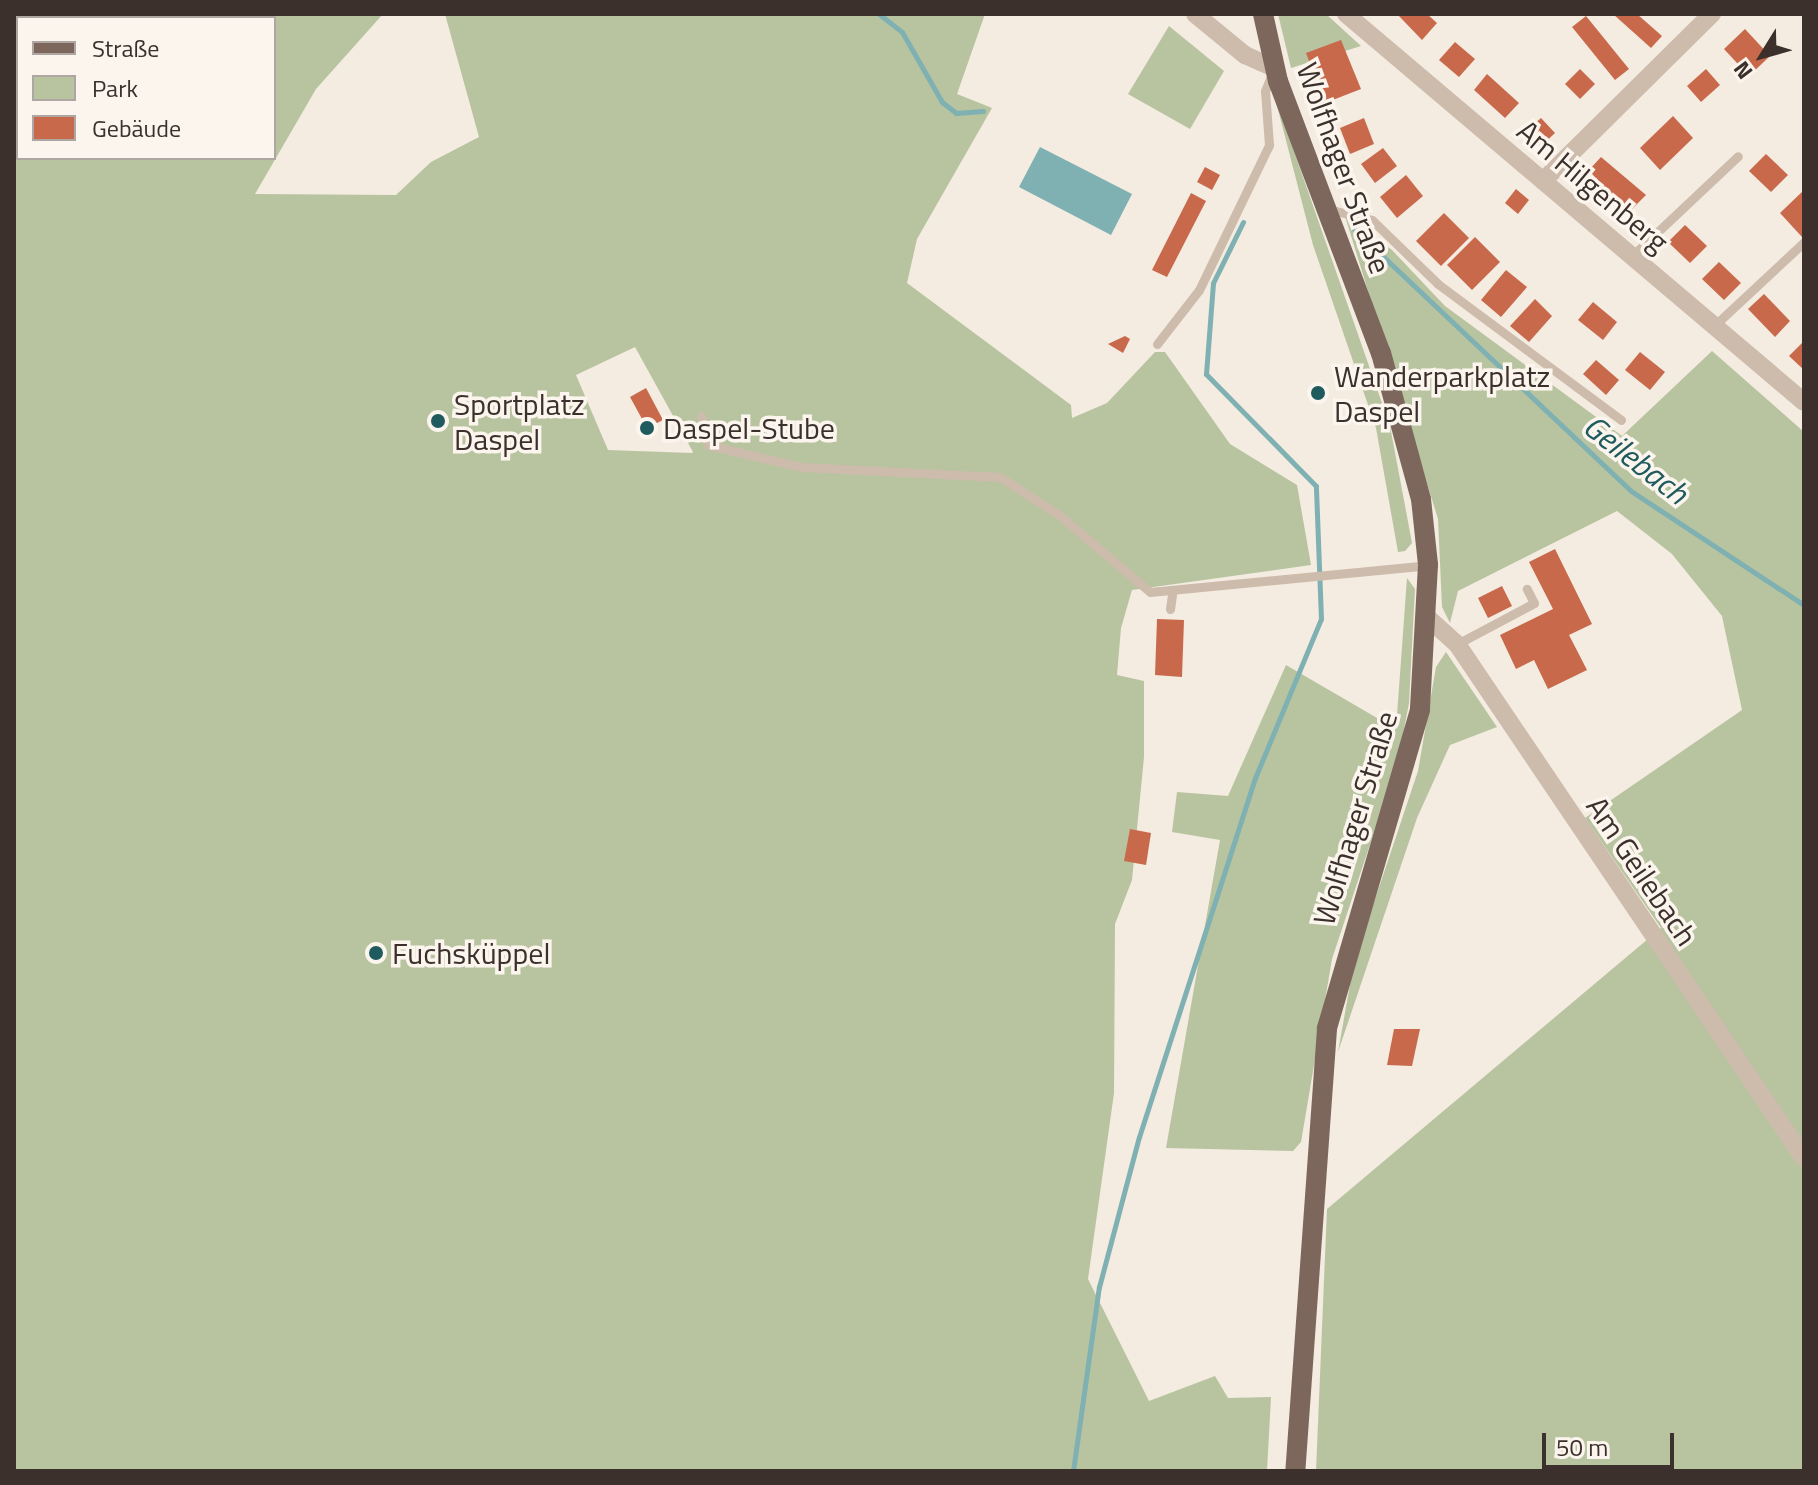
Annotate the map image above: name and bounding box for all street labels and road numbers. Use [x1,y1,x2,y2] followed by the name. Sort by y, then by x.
[1289,58,1399,278] street label: Wolfhager Straße
[1510,112,1676,260] street label: Am Hilgenberg
[1305,707,1405,929] street label: Wolfhager Straße
[1579,790,1705,952] street label: Am Geilebach

